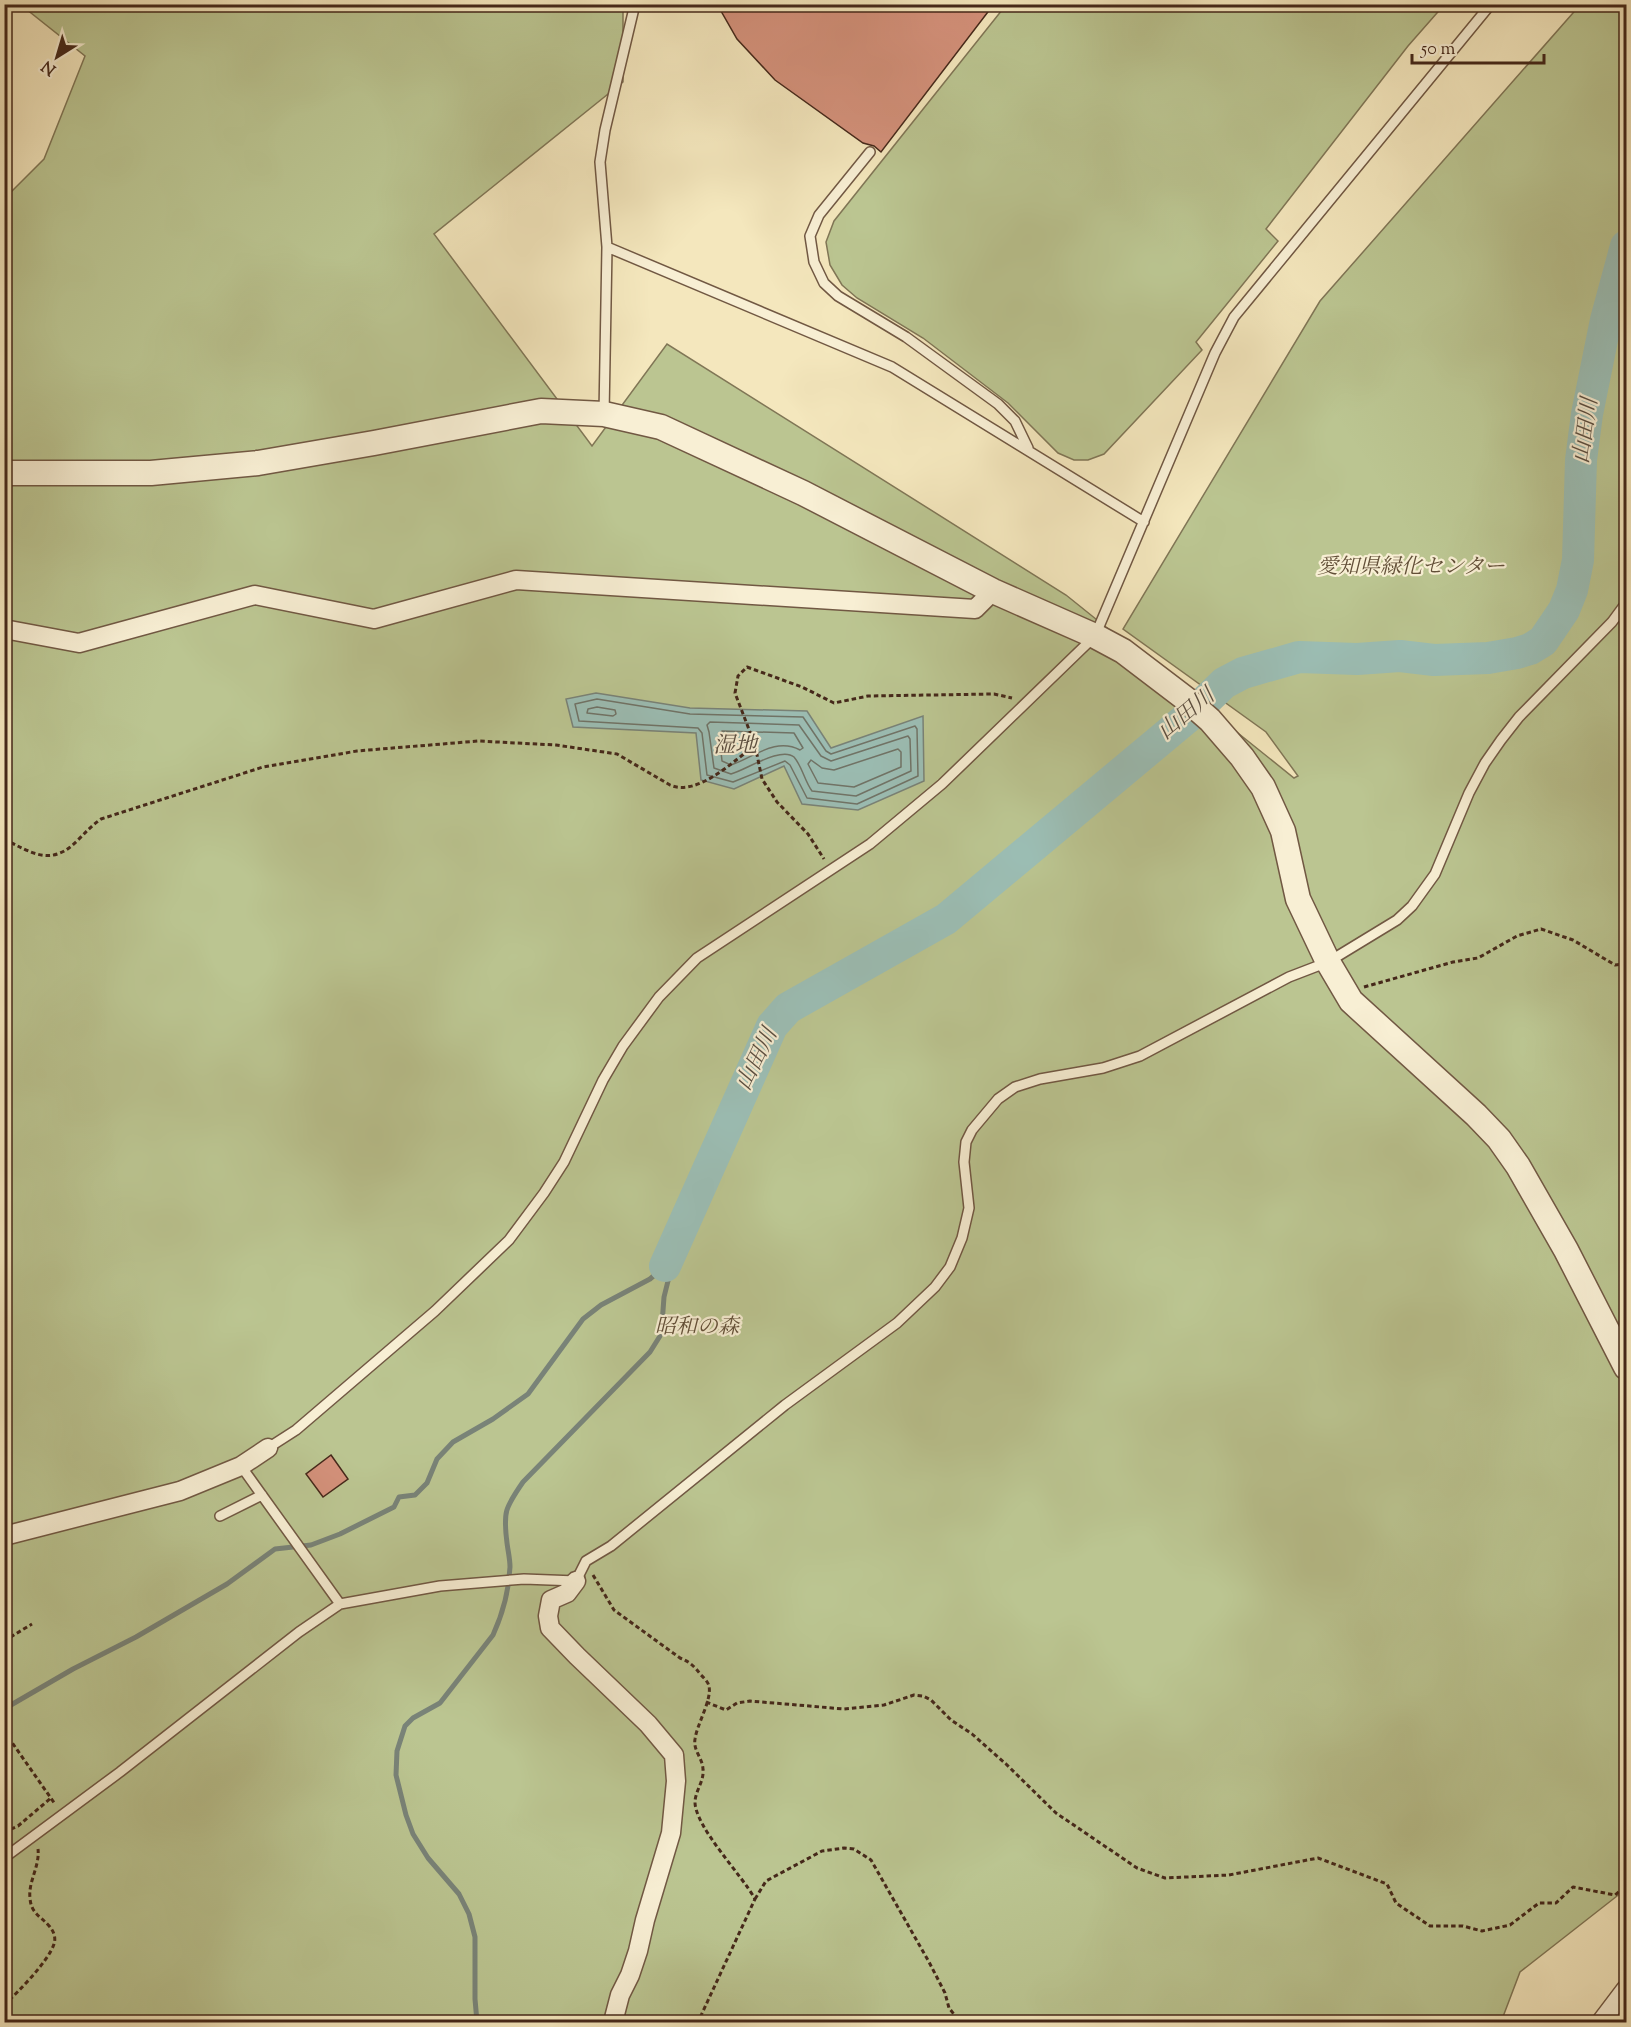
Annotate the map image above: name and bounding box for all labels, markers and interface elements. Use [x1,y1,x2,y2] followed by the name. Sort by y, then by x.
[27,27,87,87] north arrow
[1412,27,1544,65] scale bar
[1420,37,1456,63] text: 50 m
[37,54,62,80] text: N
[1567,394,1608,466] water label: 山田川
[1317,553,1505,583] park label: 愛知県緑化センター
[1151,680,1224,748] water label: 山田川
[713,731,759,763] water label: 湿地
[729,1022,788,1097] water label: 山田川
[655,1313,741,1343] park label: 昭和の森

